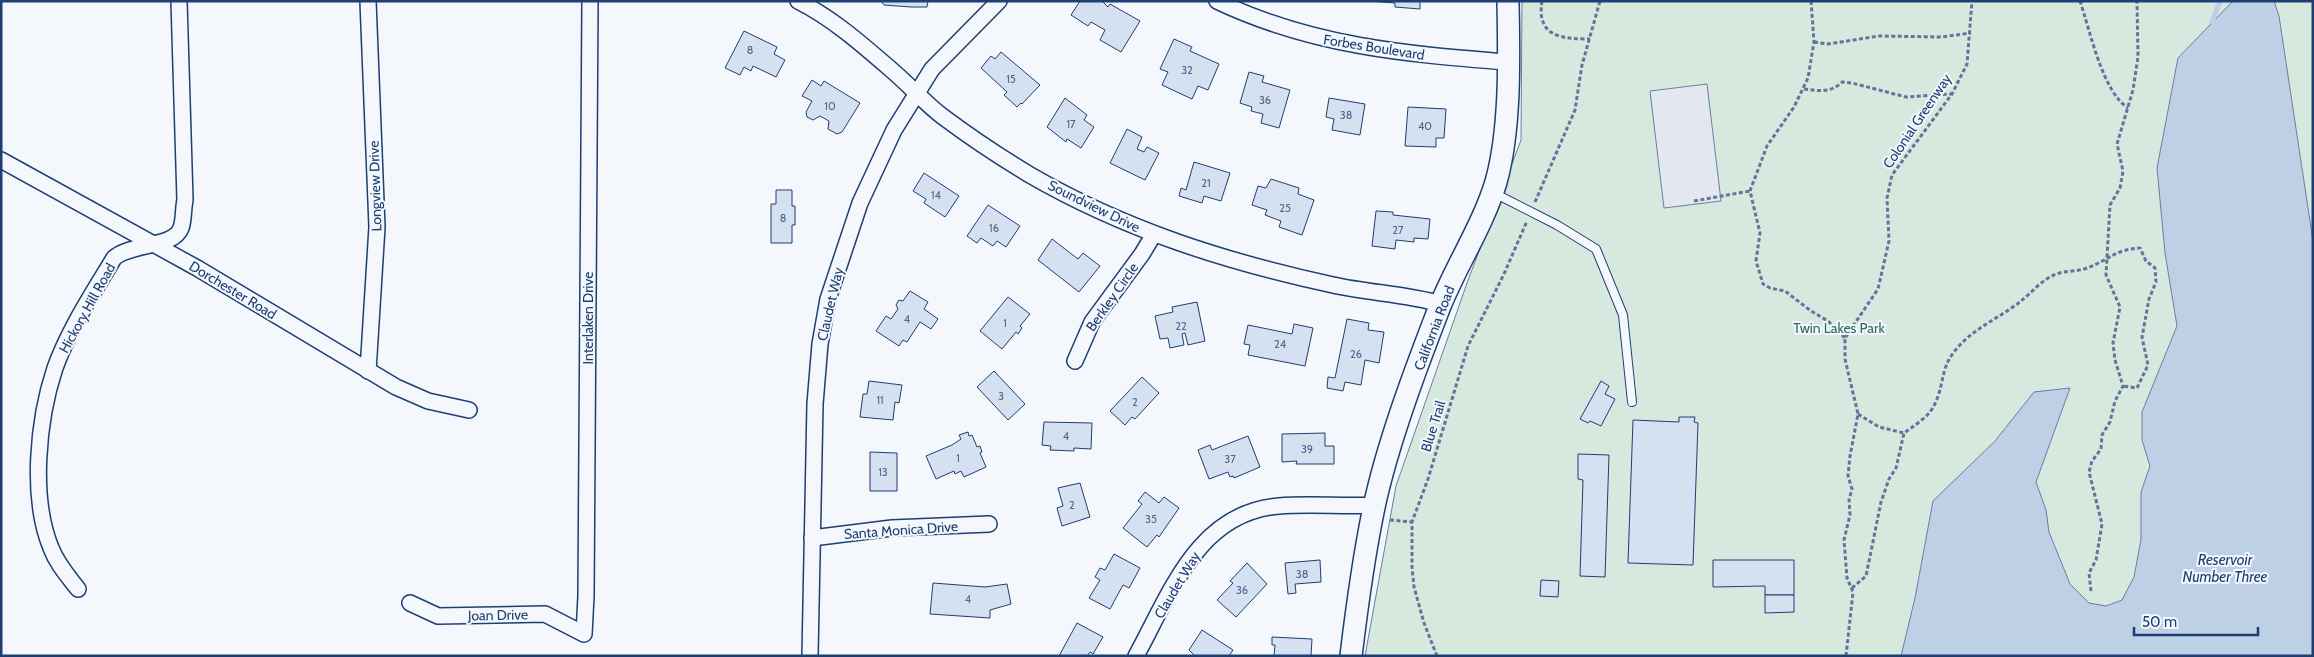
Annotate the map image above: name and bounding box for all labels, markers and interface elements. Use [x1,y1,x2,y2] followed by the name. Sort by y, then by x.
[1322,30,1426,64] street label: Forbes Boulevard
[747,43,753,57] house number: 8
[1181,63,1193,77] house number: 32
[1879,70,1955,172] street label: Colonial Greenway
[1006,72,1016,86] house number: 15
[1259,93,1271,107] house number: 36
[824,99,836,113] house number: 10
[1340,108,1352,122] house number: 38
[1066,117,1076,131] house number: 17
[1418,119,1432,133] house number: 40
[364,140,386,232] street label: Longview Drive
[1045,176,1143,236] street label: Soundview Drive
[1201,176,1211,190] house number: 21
[931,188,942,202] house number: 14
[1279,201,1291,215] house number: 25
[780,211,786,225] house number: 8
[989,221,999,235] house number: 16
[1392,223,1404,237] house number: 27
[186,257,280,323] street label: Dorchester Road
[1082,259,1142,335] street label: Berkley Circle
[55,260,119,356] street label: Hickory Hill Road
[813,265,847,343] street label: Claudet Way
[579,272,597,364] street label: Interlaken Drive
[1410,283,1458,373] street label: California Road
[904,312,911,326] house number: 4
[1003,316,1007,330] house number: 1
[1175,319,1187,333] house number: 22
[1793,319,1886,337] park label: Twin Lakes Park
[1274,337,1287,351] house number: 24
[1350,347,1362,361] house number: 26
[998,389,1004,403] house number: 3
[876,393,884,407] house number: 11
[1132,395,1138,409] house number: 2
[1417,397,1450,454] street label: Blue Trail
[1063,429,1070,443] house number: 4
[1301,442,1313,456] house number: 39
[956,451,960,465] house number: 1
[1224,452,1236,466] house number: 37
[878,465,888,479] house number: 13
[1069,498,1075,512] house number: 2
[1145,512,1157,526] house number: 35
[843,517,959,543] street label: Santa Monica Drive
[1150,548,1204,622] street label: Claudet Way
[2183,551,2268,586] water label: Reservoir Number Three
[1296,567,1308,581] house number: 38
[1236,583,1248,597] house number: 36
[965,592,972,606] house number: 4
[2134,604,2258,636] scale bar
[467,605,528,625] street label: Joan Drive
[2142,613,2177,631] text: 50 m

